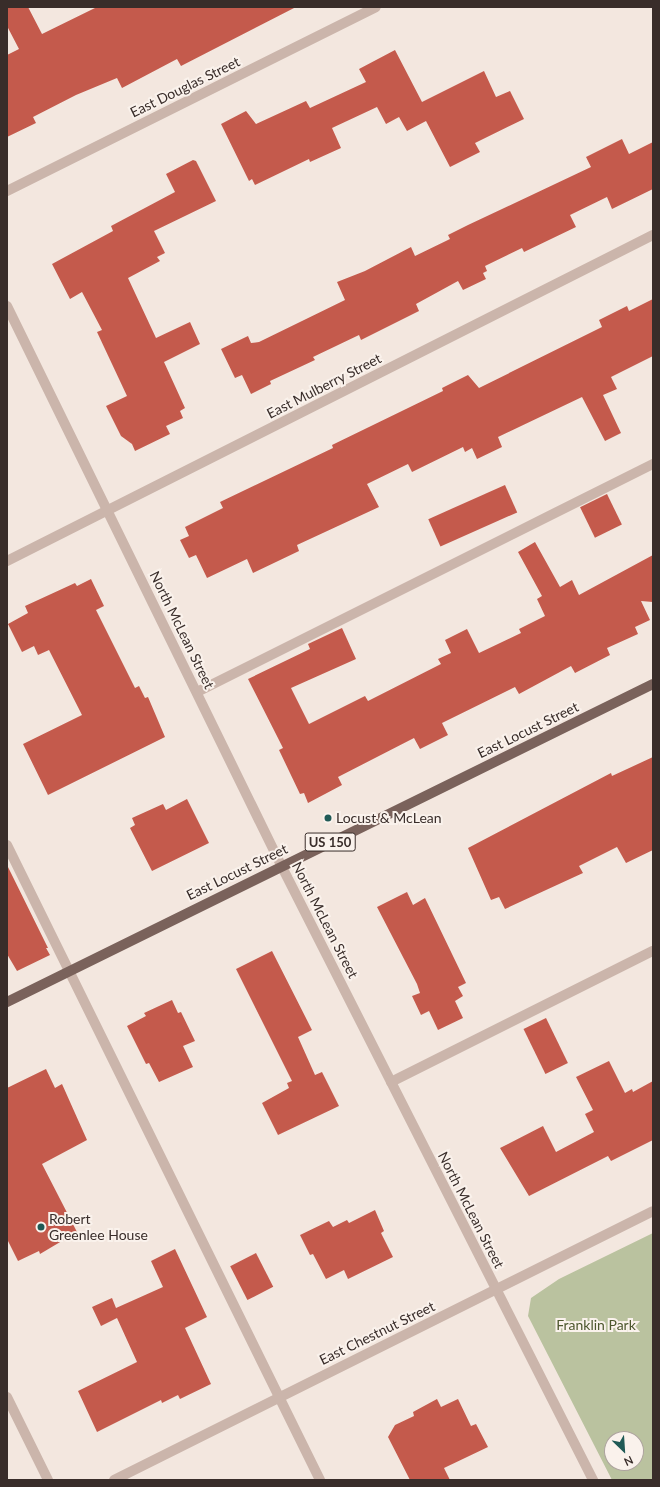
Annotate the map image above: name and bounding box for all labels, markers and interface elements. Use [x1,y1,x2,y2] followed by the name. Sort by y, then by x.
[127,53,243,121] street label: East Douglas Street
[264,350,384,422] street label: East Mulberry Street
[146,569,218,691] street label: North McLean Street
[475,698,581,762] street label: East Locust Street
[336,810,442,826] place label: Locust & McLean
[323,813,333,823] marker: Locust & McLean
[304,831,356,853] road number: US 150
[184,840,290,904] street label: East Locust Street
[288,859,362,981] street label: North McLean Street
[434,1149,508,1271] street label: North McLean Street
[49,1211,148,1244] place label: Robert Greenlee House
[36,1222,46,1232] marker: Robert Greenlee House
[317,1298,437,1368] street label: East Chestnut Street
[556,1317,636,1333] park label: Franklin Park
[604,1431,644,1471] north arrow
[622,1454,635,1469] text: N

